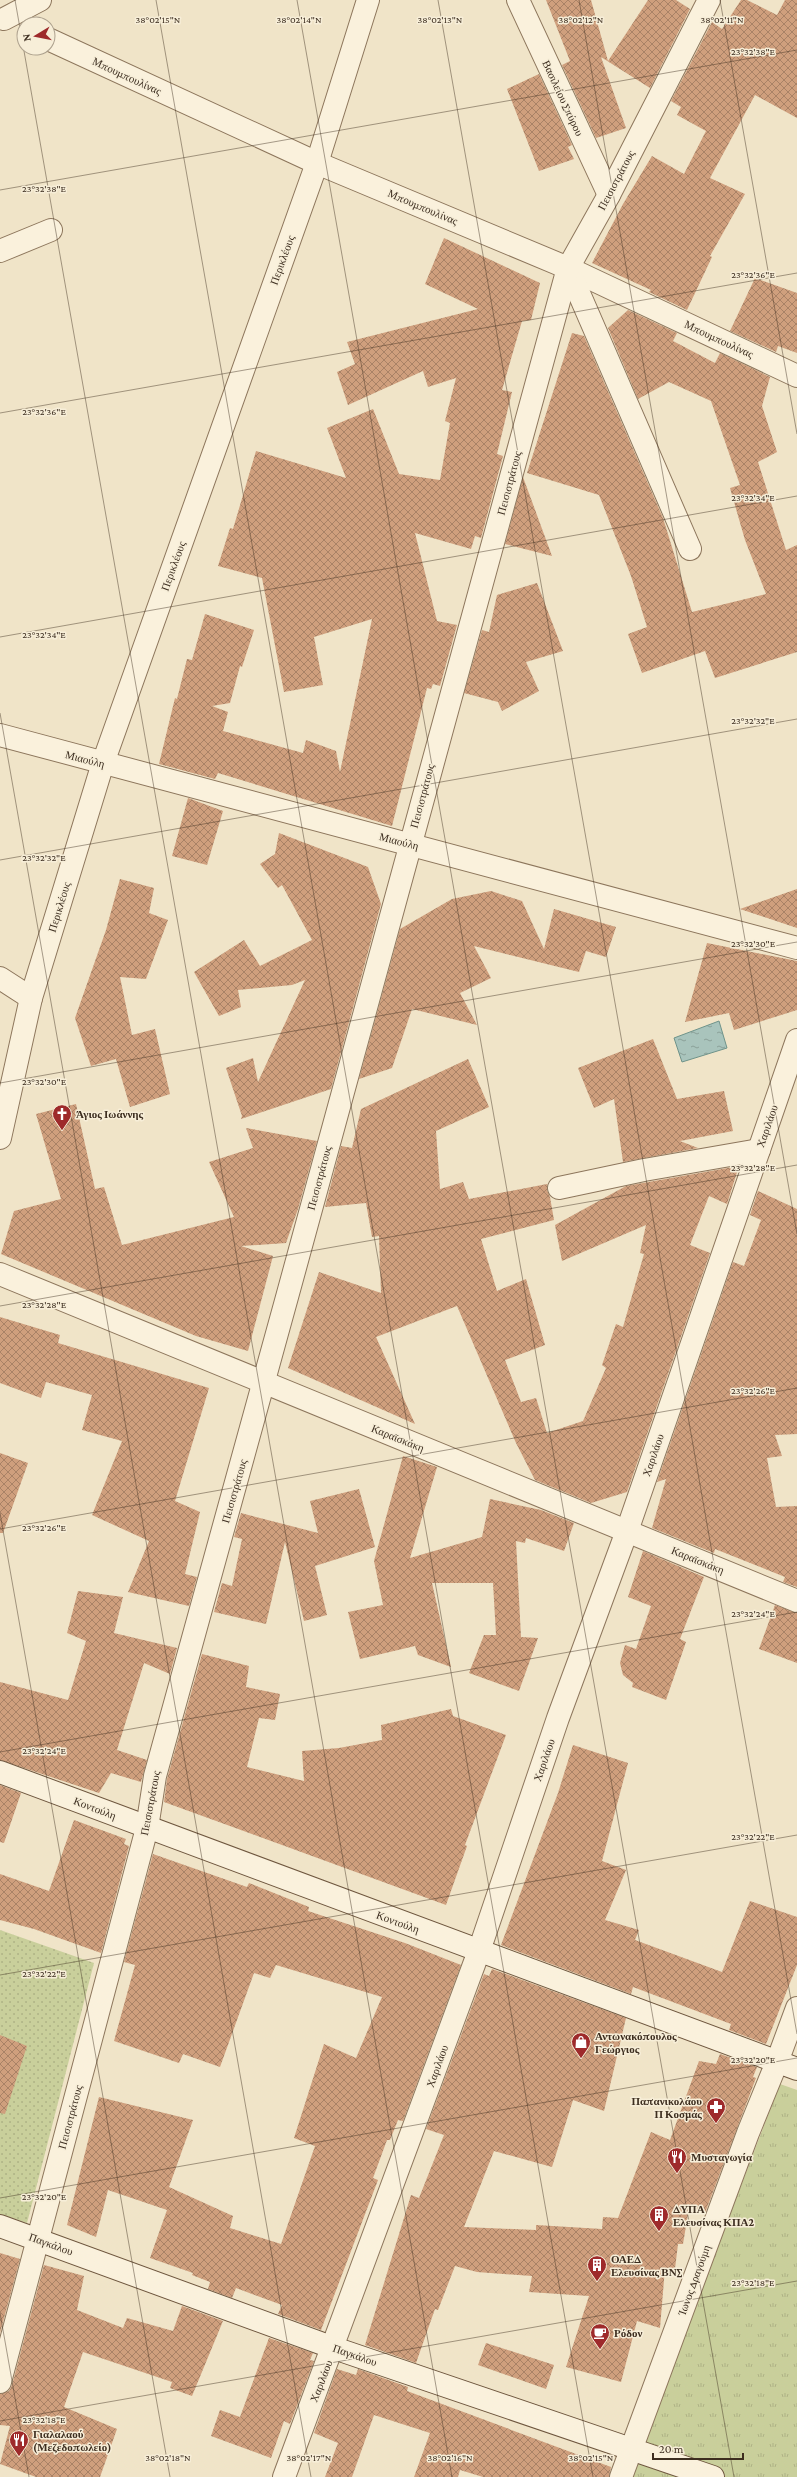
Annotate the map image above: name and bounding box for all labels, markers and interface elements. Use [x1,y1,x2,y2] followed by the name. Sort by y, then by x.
[136,14,181,25] text: 38°02'15"N
[277,14,322,25] text: 38°02'14"N
[418,14,463,25] text: 38°02'13"N
[559,14,604,25] text: 38°02'12"N
[701,14,744,25] text: 38°02'11"N
[16,16,56,56] north arrow
[20,33,33,42] text: N
[731,46,776,57] text: 23°32'38"E
[90,55,164,98] street label: Μπουμπουλίνας
[540,58,586,138] street label: Βασιλείου Σπύρου
[595,148,637,212] street label: Πεισιστράτους
[22,183,67,194] text: 23°32'38"E
[386,187,460,228] street label: Μπουμπουλίνας
[268,233,297,286] street label: Περικλέους
[731,269,775,280] text: 23°32'36"E
[682,318,756,361] street label: Μπουμπουλίνας
[22,406,66,417] text: 23°32'36"E
[495,449,523,516] street label: Πεισιστράτους
[731,492,775,503] text: 23°32'34"E
[159,539,188,592] street label: Περικλέους
[22,629,66,640] text: 23°32'34"E
[731,715,775,726] text: 23°32'32"E
[64,748,106,770] street label: Μιαούλη
[408,762,436,829] street label: Πεισιστράτους
[378,830,420,852] street label: Μιαούλη
[22,852,66,863] text: 23°32'32"E
[46,880,72,934] street label: Περικλέους
[731,938,776,949] text: 23°32'30"E
[22,1076,67,1087] text: 23°32'30"E
[51,1103,73,1131] church icon: Άγιος Ιωάννης
[754,1103,780,1149] street label: Χαριλάου
[76,1108,144,1121] place label: Άγιος Ιωάννης
[305,1144,333,1211] street label: Πεισιστράτους
[731,1162,776,1173] text: 23°32'28"E
[22,1299,67,1310] text: 23°32'28"E
[731,1385,776,1396] text: 23°32'26"E
[370,1422,426,1454] street label: Καραϊσκάκη
[640,1432,666,1478] street label: Χαριλάου
[219,1457,249,1524] street label: Πεισιστράτους
[22,1522,67,1533] text: 23°32'26"E
[670,1544,726,1576] street label: Καραϊσκάκη
[731,1608,775,1619] text: 23°32'24"E
[531,1737,557,1783] street label: Χαριλάου
[22,1745,66,1756] text: 23°32'24"E
[138,1769,162,1836] street label: Πεισιστράτους
[72,1794,118,1822] street label: Κοντούλη
[731,1831,775,1842] text: 23°32'22"E
[375,1909,421,1935] street label: Κοντούλη
[22,1968,66,1979] text: 23°32'22"E
[595,2030,677,2056] place label: Αντωνακόπουλος Γεώργιος
[570,2031,592,2059] shop icon: Αντωνακόπουλος Γεώργιος
[424,2043,450,2089] street label: Χαριλάου
[731,2054,776,2065] text: 23°32'20"E
[56,2083,84,2150] street label: Πεισιστράτους
[631,2095,702,2121] place label: Παπανικολάου Π Κοσμάς
[705,2096,727,2124] pharmacy icon: Παπανικολάου Π Κοσμάς
[666,2146,688,2174] restaurant icon: Μυσταγωγία
[691,2151,753,2163] place label: Μυσταγωγία
[22,2191,67,2202] text: 23°32'20"E
[673,2203,754,2229] place label: ΔΥΠΑ Ελευσίνας ΚΠΑ2
[648,2204,670,2232] building icon: ΔΥΠΑ Ελευσίνας ΚΠΑ2
[27,2230,75,2258] street label: Παγκάλου
[675,2243,713,2318] street label: Ίωνος Δραγούμη
[611,2253,683,2279] place label: ΟΑΕΔ Ελευσίνας ΒΝΣ
[586,2254,608,2282] building icon: ΟΑΕΔ Ελευσίνας ΒΝΣ
[732,2277,775,2288] text: 23°32'18"E
[589,2322,611,2350] cafe icon: Ρόδον
[614,2327,642,2339] place label: Ρόδον
[331,2342,379,2368] street label: Παγκάλου
[307,2358,335,2404] street label: Χαριλάου
[23,2414,66,2425] text: 23°32'18"E
[33,2428,111,2454] place label: Γιαλαλαού (Μεζεδοπωλείο)
[8,2429,30,2457] restaurant icon: Γιαλαλαού (Μεζεδοπωλείο)
[653,2435,743,2461] scale bar
[659,2442,684,2456] text: 20 m
[145,2452,191,2463] text: 38°02'18"N
[287,2452,332,2463] text: 38°02'17"N
[427,2452,473,2463] text: 38°02'16"N
[569,2452,614,2463] text: 38°02'15"N

